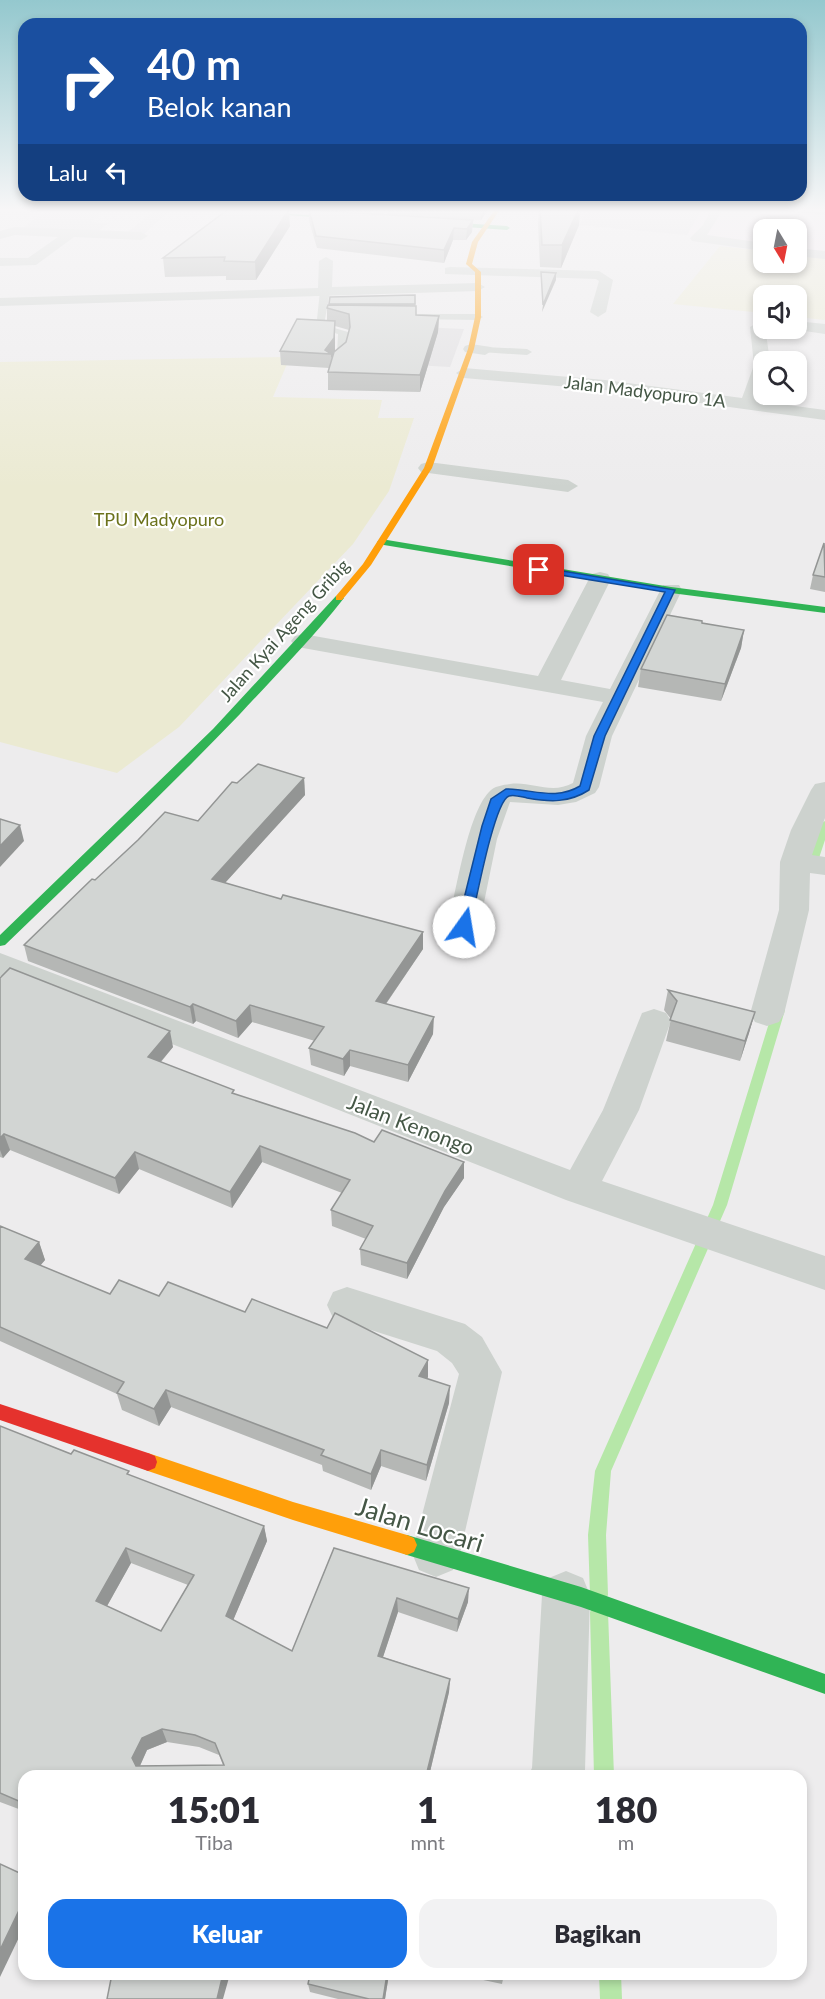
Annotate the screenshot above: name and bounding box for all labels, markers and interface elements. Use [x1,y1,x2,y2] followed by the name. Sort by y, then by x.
[147,39,241,89] text: 40 m
[48,42,126,120] icon: right
[147,90,292,123] text: Belok kanan
[100,156,133,189] icon: left
[48,159,88,186] text: Lalu
[753,219,807,273] north arrow
[753,219,807,405] map controls
[753,285,807,339] button: sound
[753,351,807,405] button: search
[563,370,728,412] street label: Jalan Madyopuro 1A
[94,508,224,530] park label: TPU Madyopuro
[513,544,564,595] pin
[522,553,555,586] icon: arrive
[214,554,354,706] street label: Jalan Kyai Ageng Gribig
[432,895,496,959] position arrow
[344,1088,478,1160] street label: Jalan Kenongo
[352,1489,488,1559] street label: Jalan Locari
[168,1787,261,1831] text: 15:01
[417,1787,438,1831] text: 1
[595,1787,657,1831] text: 180
[195,1830,233,1854] text: Tiba
[410,1830,445,1854] text: mnt
[618,1830,634,1854] text: m
[48,1899,407,1968] button: Keluar
[419,1899,777,1968] button: Bagikan

